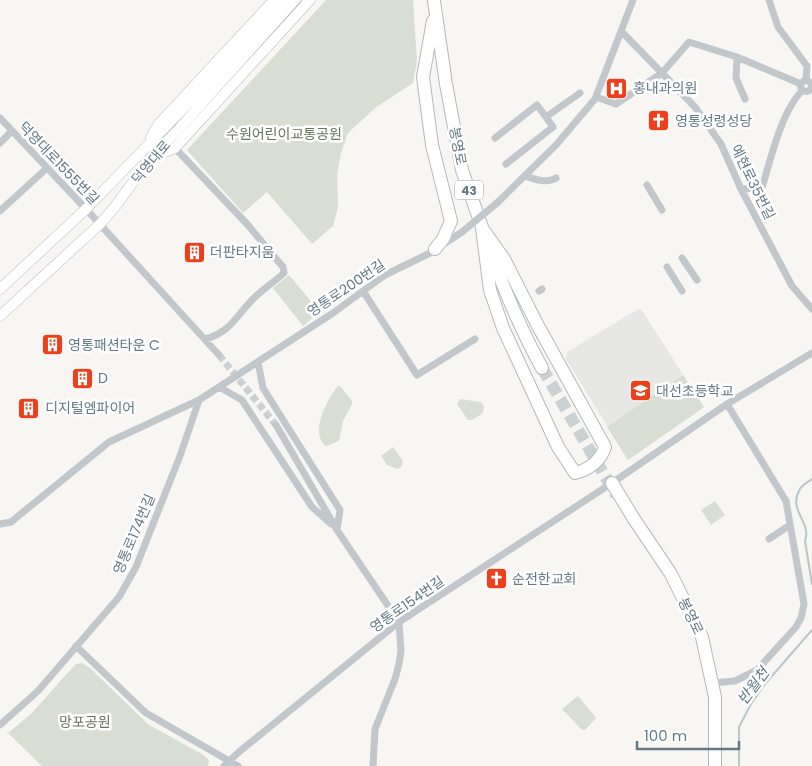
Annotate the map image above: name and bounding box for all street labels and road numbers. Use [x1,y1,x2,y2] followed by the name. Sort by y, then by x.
[14,117,104,209] street label: 덕영대로1555번길
[444,125,472,167] street label: 봉영로
[127,136,175,188] street label: 덕영대로
[726,141,780,223] street label: 예현로35번길
[455,180,483,200] road number: 43
[303,255,389,321] street label: 영통로200번길
[108,491,160,577] street label: 영통로174번길
[366,571,448,637] street label: 영통로154번길
[674,594,709,638] street label: 봉영로

